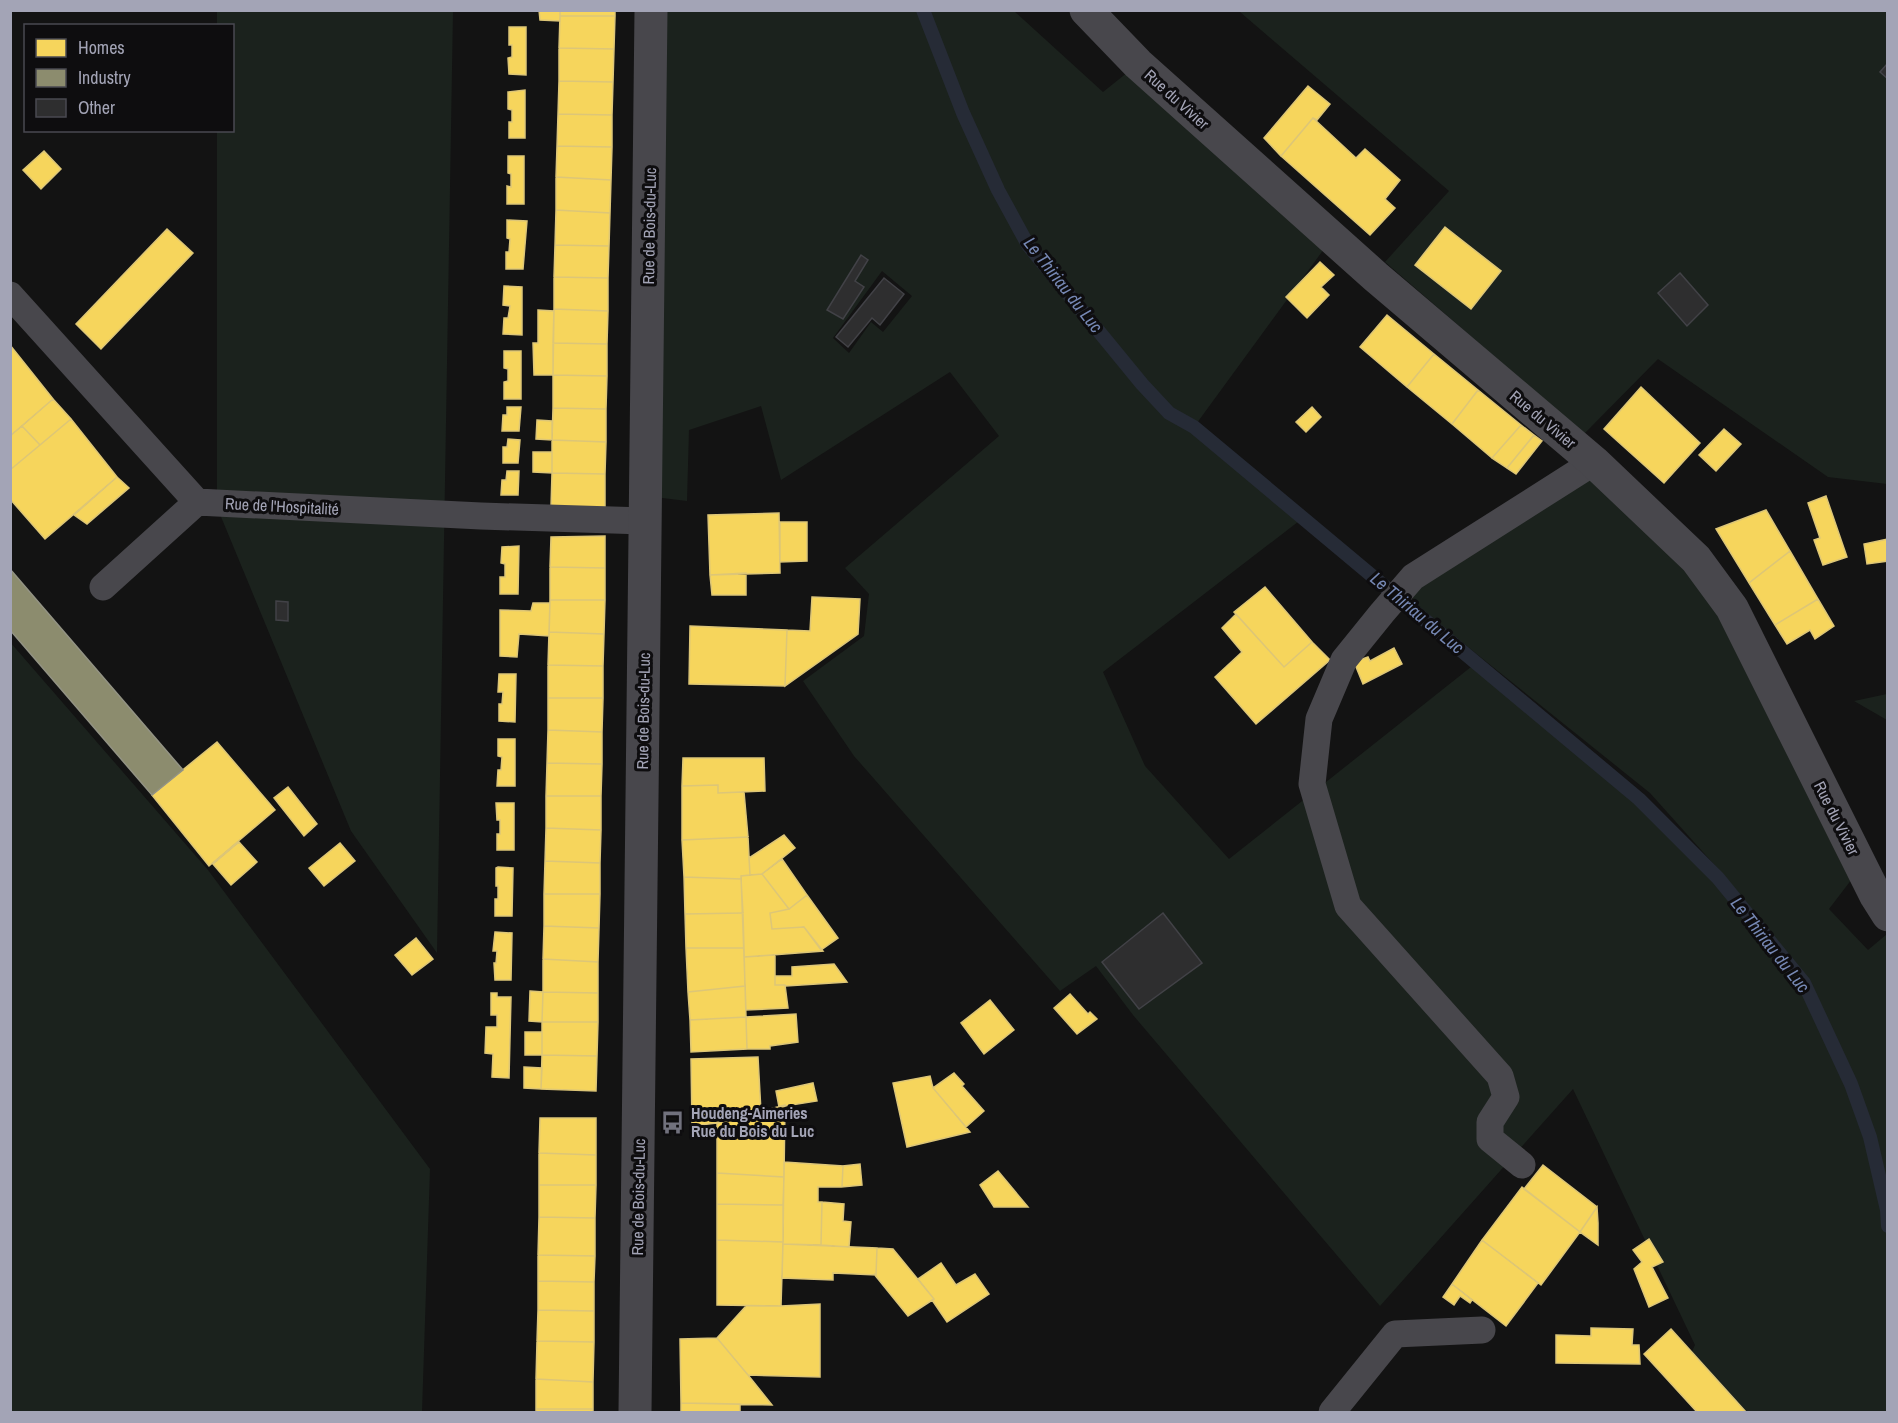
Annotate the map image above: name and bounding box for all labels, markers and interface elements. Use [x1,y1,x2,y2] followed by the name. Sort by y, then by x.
[24,24,234,132] legend
[78,35,125,60] text: Homes
[1140,64,1215,134] street label: Rue du Vivier
[78,65,131,90] text: Industry
[78,95,115,120] text: Other
[637,167,661,285] street label: Rue de Bois-du-Luc
[1018,232,1109,338] water label: Le Thiriau du Luc
[1505,385,1581,454] street label: Rue du Vivier
[224,492,340,520] street label: Rue de l'Hospitalité
[1365,566,1470,660] water label: Le Thiriau du Luc
[631,652,655,770] street label: Rue de Bois-du-Luc
[1809,777,1865,859] street label: Rue du Vivier
[1725,892,1816,998] water label: Le Thiriau du Luc
[691,1102,814,1142] place label: Houdeng-Aimeries Rue du Bois du Luc
[660,1109,686,1135] bus stop icon: Houdeng-Aimeries Rue du Bois du Luc
[626,1138,650,1256] street label: Rue de Bois-du-Luc

